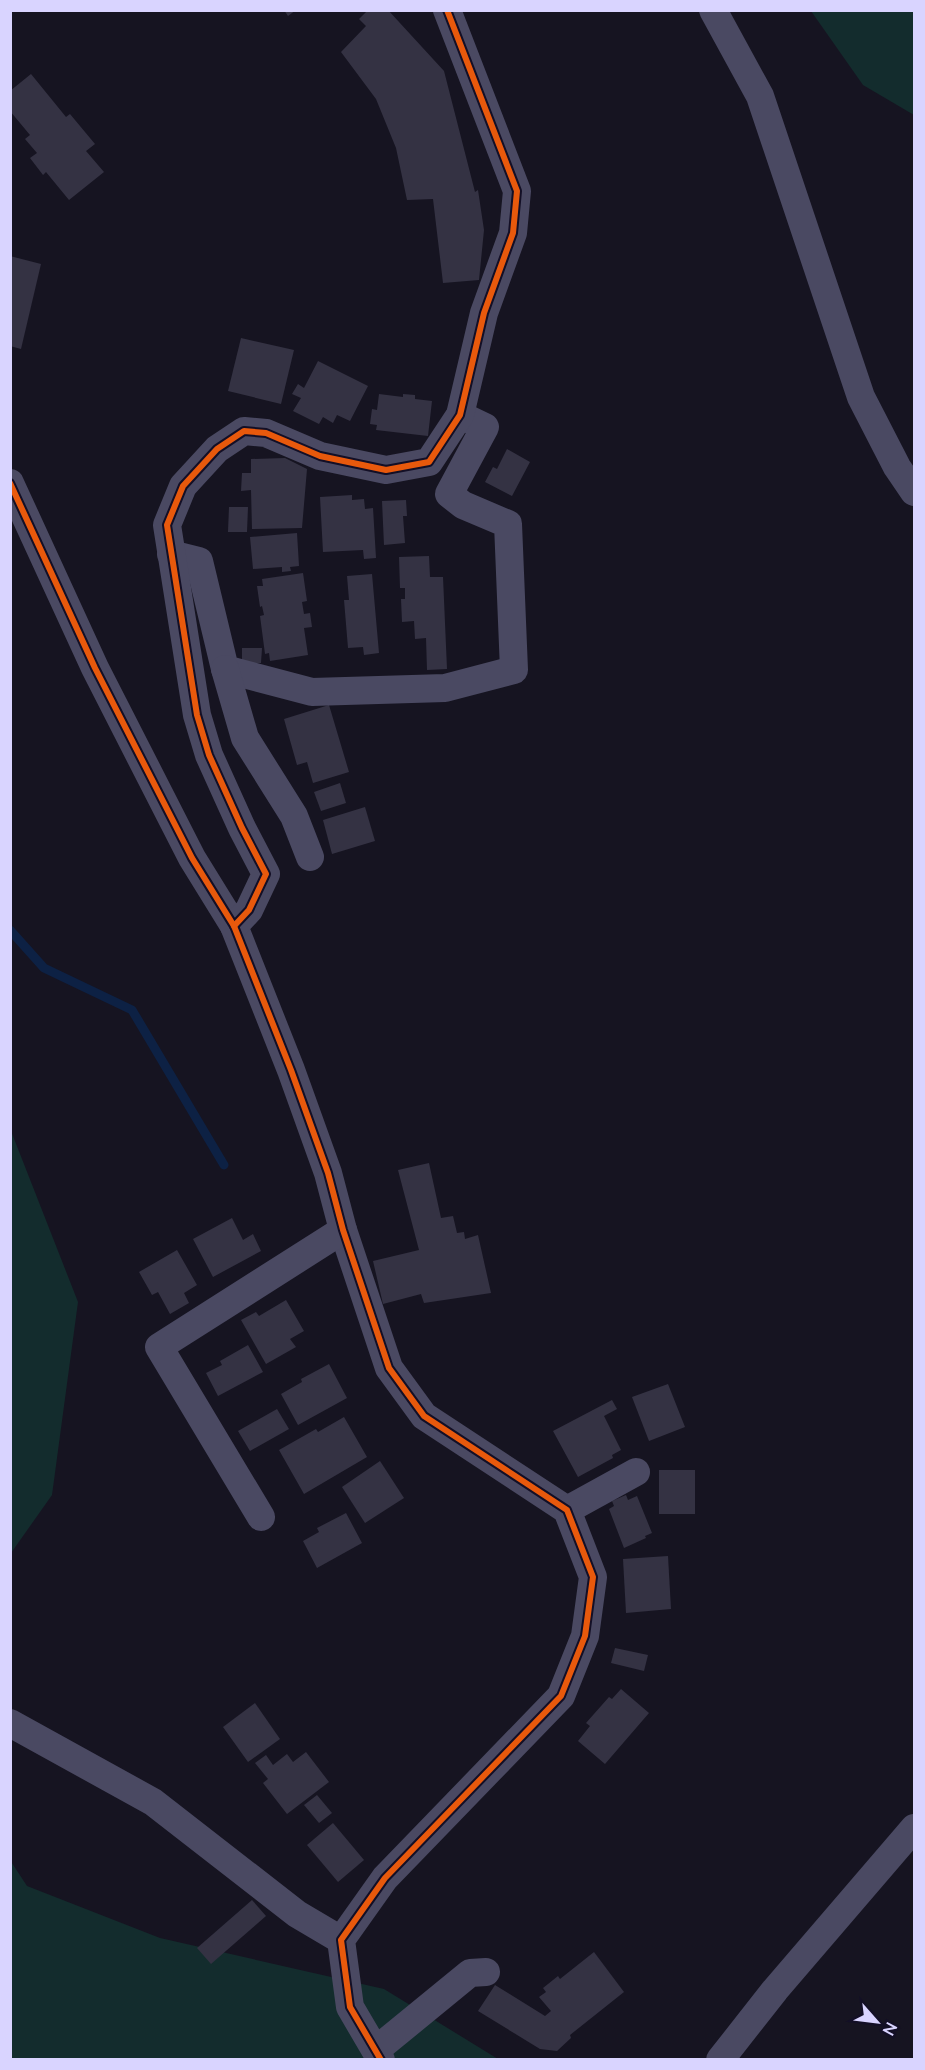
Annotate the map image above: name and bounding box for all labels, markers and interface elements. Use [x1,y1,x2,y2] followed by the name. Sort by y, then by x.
[847,1992,907,2052] north arrow
[879,2019,902,2039] text: N

